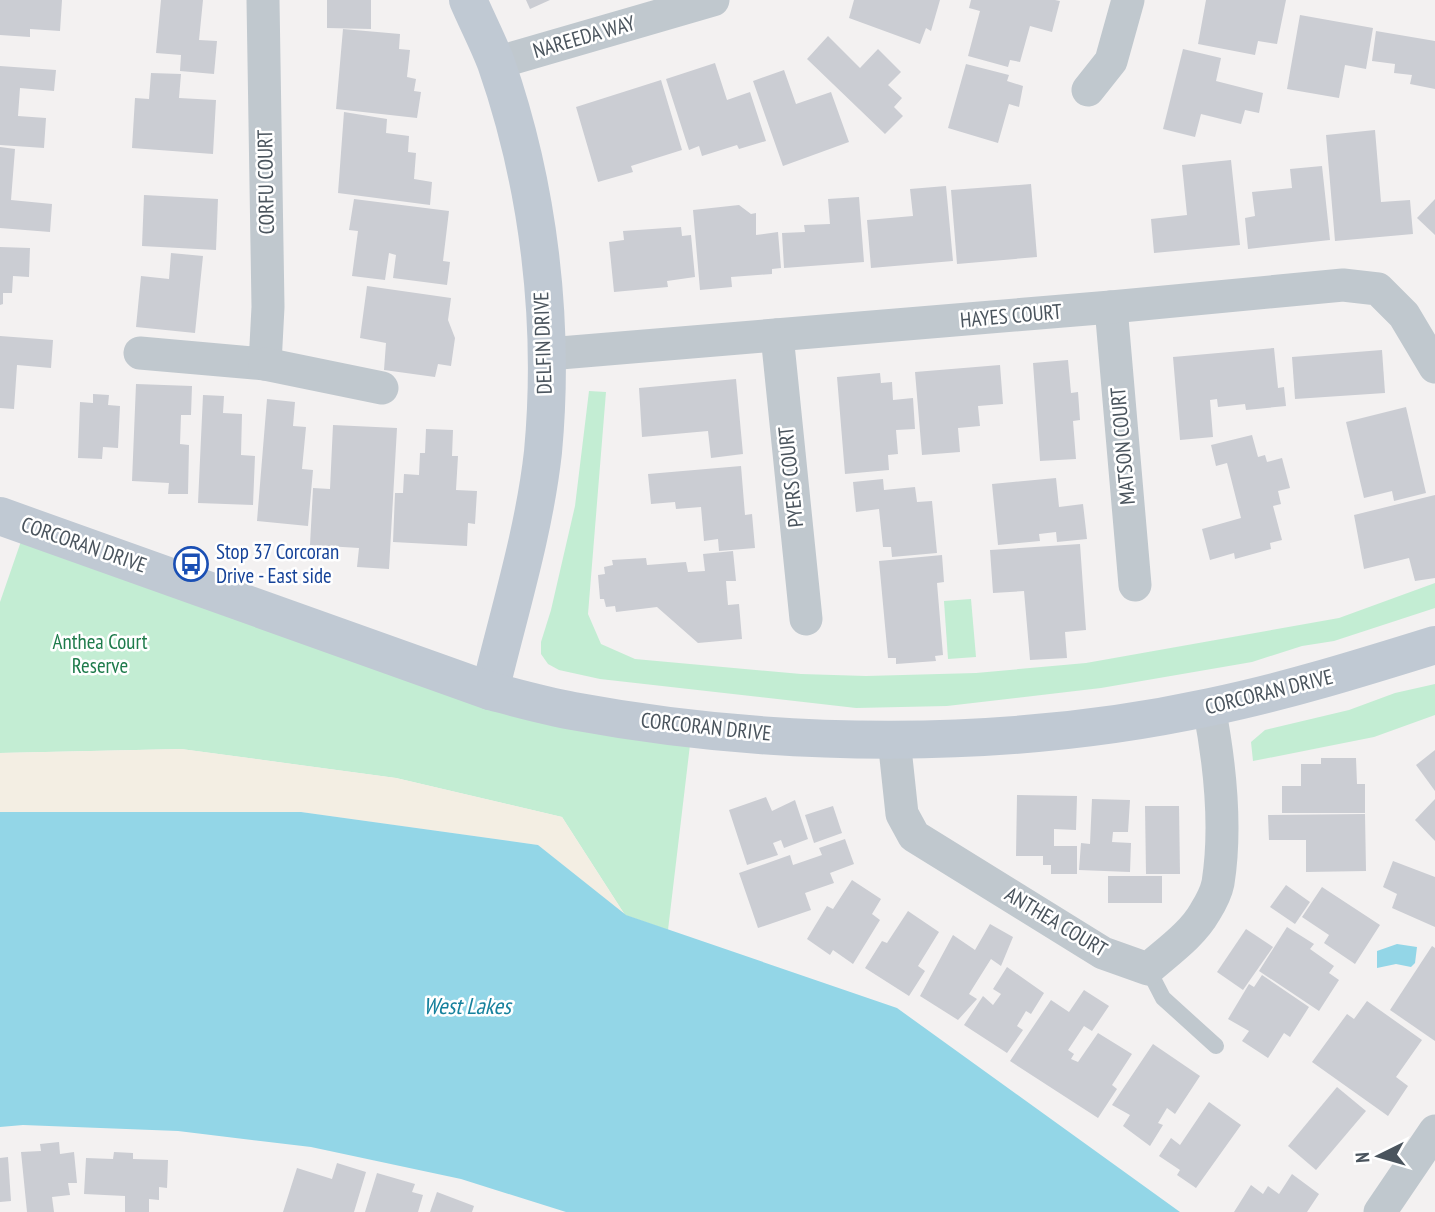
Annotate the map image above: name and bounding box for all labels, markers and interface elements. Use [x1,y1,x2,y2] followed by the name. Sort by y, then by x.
[530,9,639,64] street label: NAREEDA WAY
[251,129,280,235] street label: CORFU COURT
[527,291,558,395] street label: DELFIN DRIVE
[959,298,1064,333] street label: HAYES COURT
[1104,386,1141,506] street label: MATSON COURT
[772,425,809,529] street label: PYERS COURT
[18,510,150,579] street label: CORCORAN DRIVE
[216,538,339,589] place label: Stop 37 Corcoran Drive - East side
[172,545,210,583] bus stop icon: Stop 37 Corcoran Drive - East side
[53,628,148,679] park label: Anthea Court Reserve
[1202,663,1336,720] street label: CORCORAN DRIVE
[640,706,773,747] street label: CORCORAN DRIVE
[1000,880,1113,963] street label: ANTHEA COURT
[423,991,513,1020] water label: West Lakes
[1344,1121,1414,1191] north arrow
[1350,1151,1374,1164] text: N

